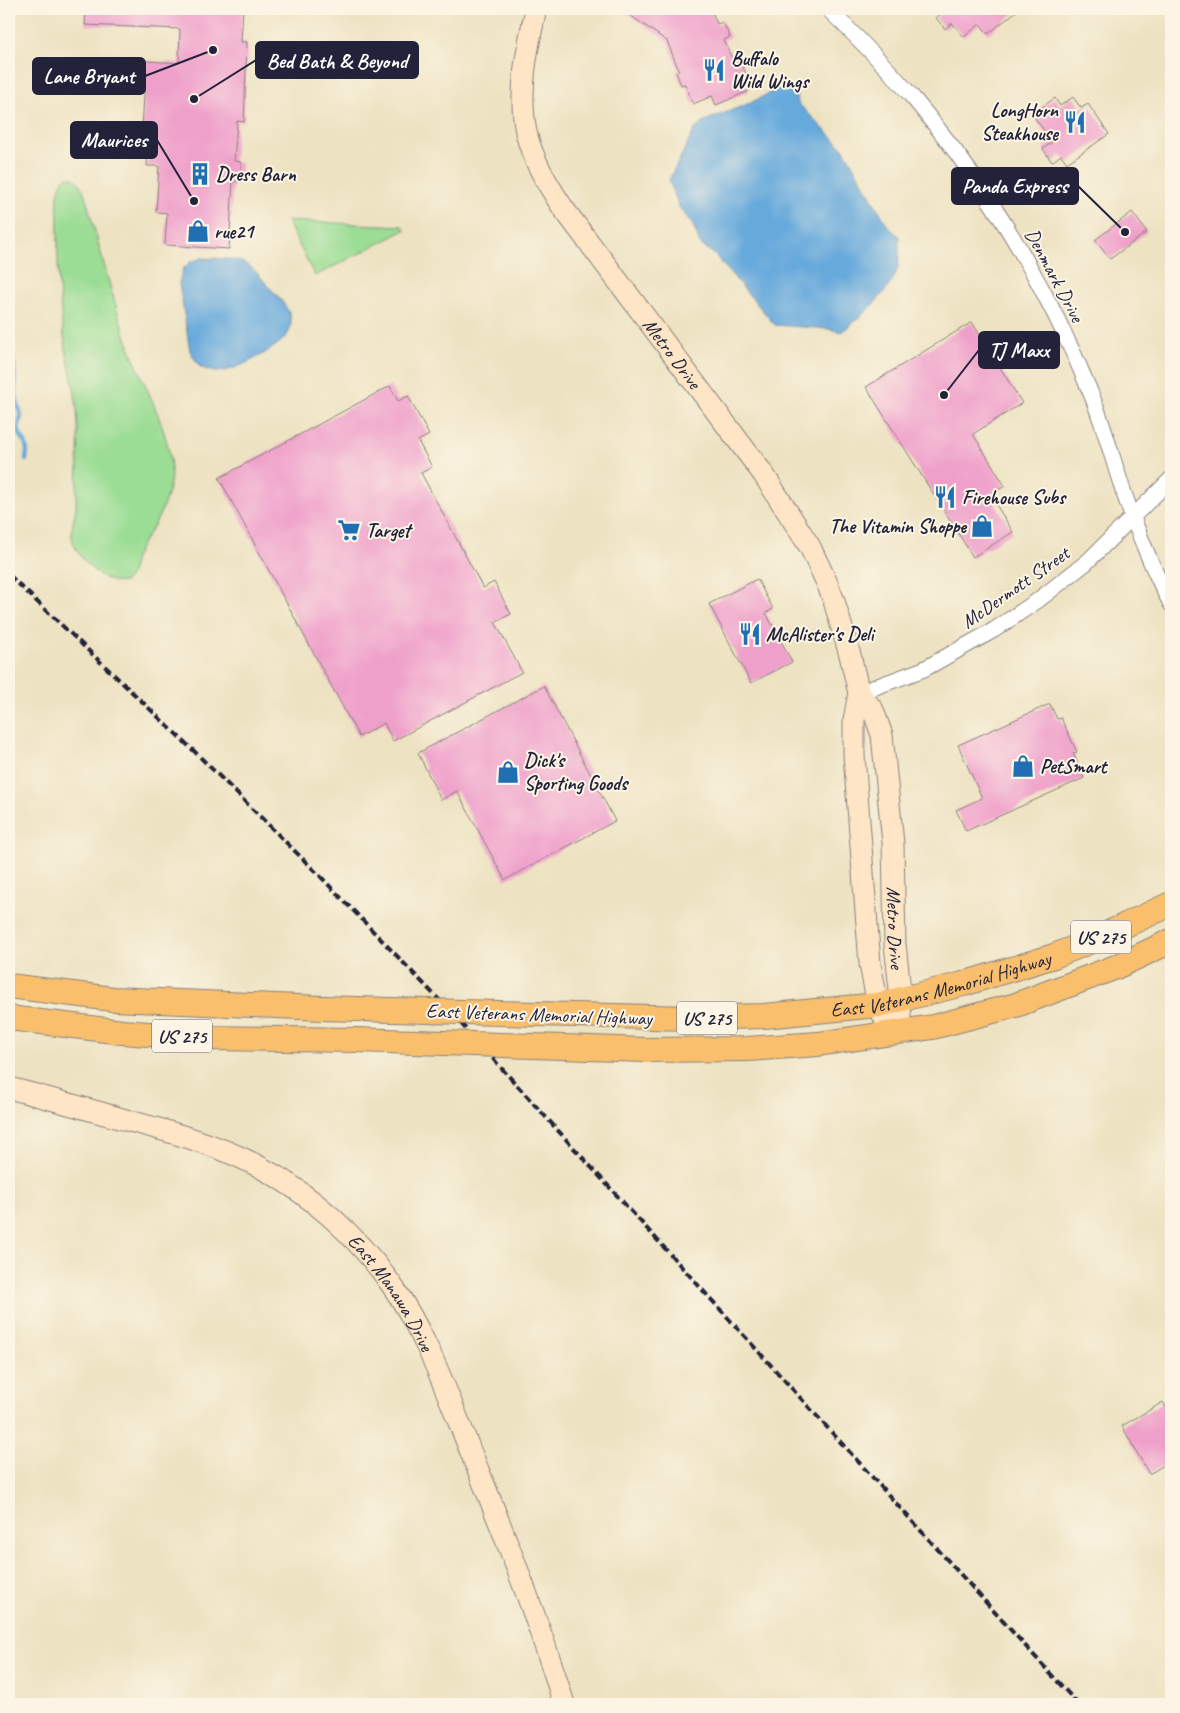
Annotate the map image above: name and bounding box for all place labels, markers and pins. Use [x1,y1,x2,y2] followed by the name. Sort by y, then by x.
[256,42,418,78] callout: Bed Bath & Beyond
[731,46,810,94] place label: Buffalo Wild Wings
[701,57,727,83] restaurant icon: Buffalo Wild Wings
[33,58,145,94] callout: Lane Bryant
[981,98,1059,146] place label: LongHorn Steakhouse
[1062,109,1088,135] restaurant icon: LongHorn Steakhouse
[71,122,157,158] callout: Maurices
[187,161,213,187] building icon: Dress Barn
[216,162,296,187] place label: Dress Barn
[952,168,1078,204] callout: Panda Express
[185,218,211,244] shop icon: rue21
[214,219,255,244] place label: rue21
[979,332,1059,368] callout: TJ Maxx
[932,484,958,510] restaurant icon: Firehouse Subs
[962,485,1067,510] place label: Firehouse Subs
[969,513,995,539] shop icon: The Vitamin Shoppe
[829,514,967,539] place label: The Vitamin Shoppe
[336,517,362,543] supermarket icon: Target
[366,518,413,543] place label: Target
[737,621,763,647] restaurant icon: McAlister's Deli
[766,622,876,647] place label: McAlister's Deli
[524,748,629,796] place label: Dick's Sporting Goods
[1010,753,1036,779] shop icon: PetSmart
[1040,754,1109,779] place label: PetSmart
[495,759,521,785] shop icon: Dick's Sporting Goods

